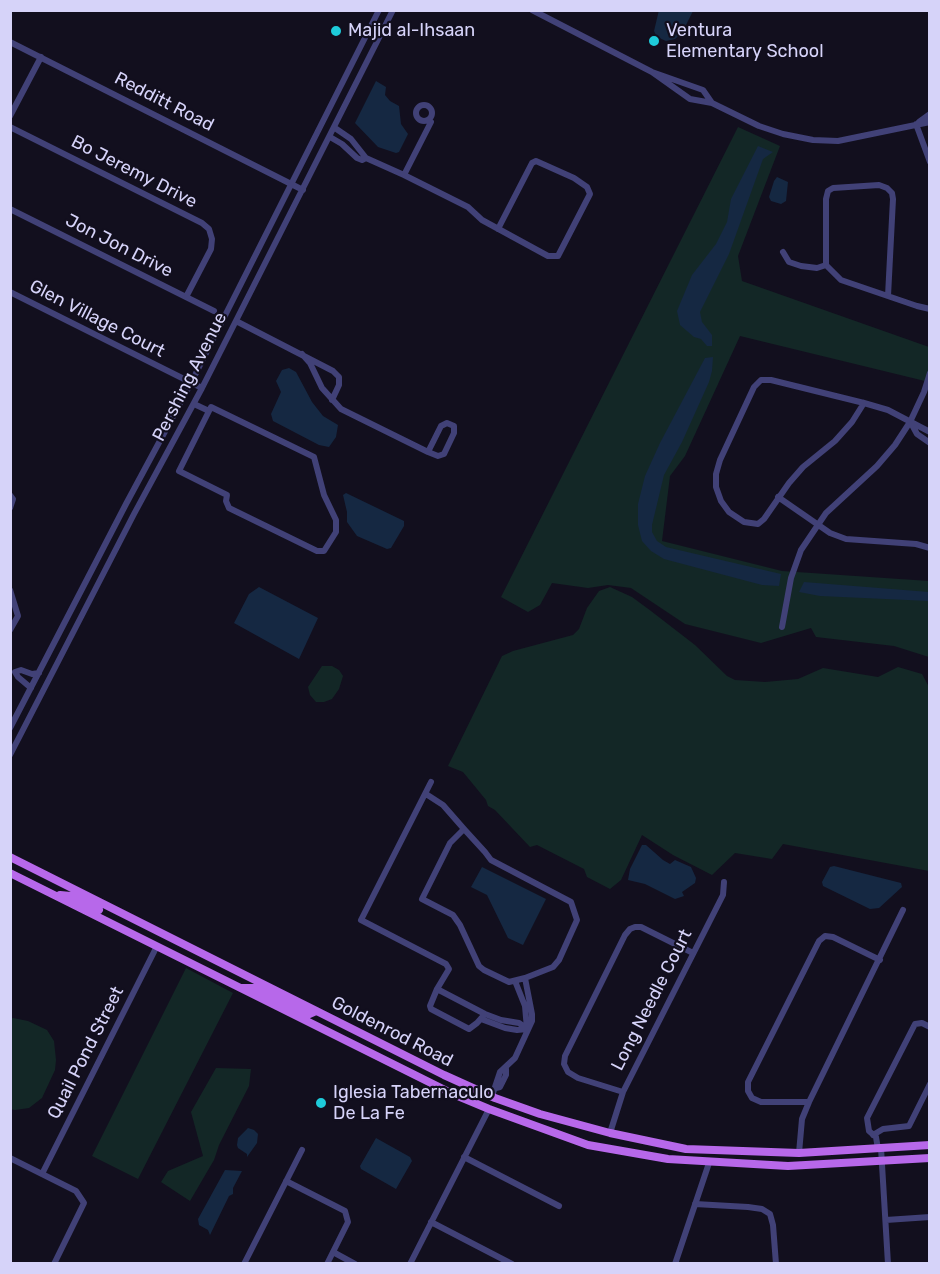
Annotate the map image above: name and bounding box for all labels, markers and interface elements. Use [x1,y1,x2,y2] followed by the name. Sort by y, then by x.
[348,20,475,42] place label: Majid al-Ihsaan
[666,20,824,63] place label: Ventura Elementary School
[329,24,343,38] marker: Majid al-Ihsaan
[647,34,661,48] marker: Ventura Elementary School
[111,68,217,136] street label: Redditt Road
[67,131,201,213] street label: Bo Jeremy Drive
[62,210,176,282] street label: Jon Jon Drive
[26,276,168,362] street label: Glen Village Court
[148,309,232,445] street label: Pershing Avenue
[607,926,697,1074] street label: Long Needle Court
[43,983,129,1123] street label: Quail Pond Street
[328,992,456,1072] street label: Goldenrod Road
[333,1082,494,1124] place label: Iglesia Tabernaculo De La Fe
[314,1096,328,1110] marker: Iglesia Tabernaculo De La Fe

